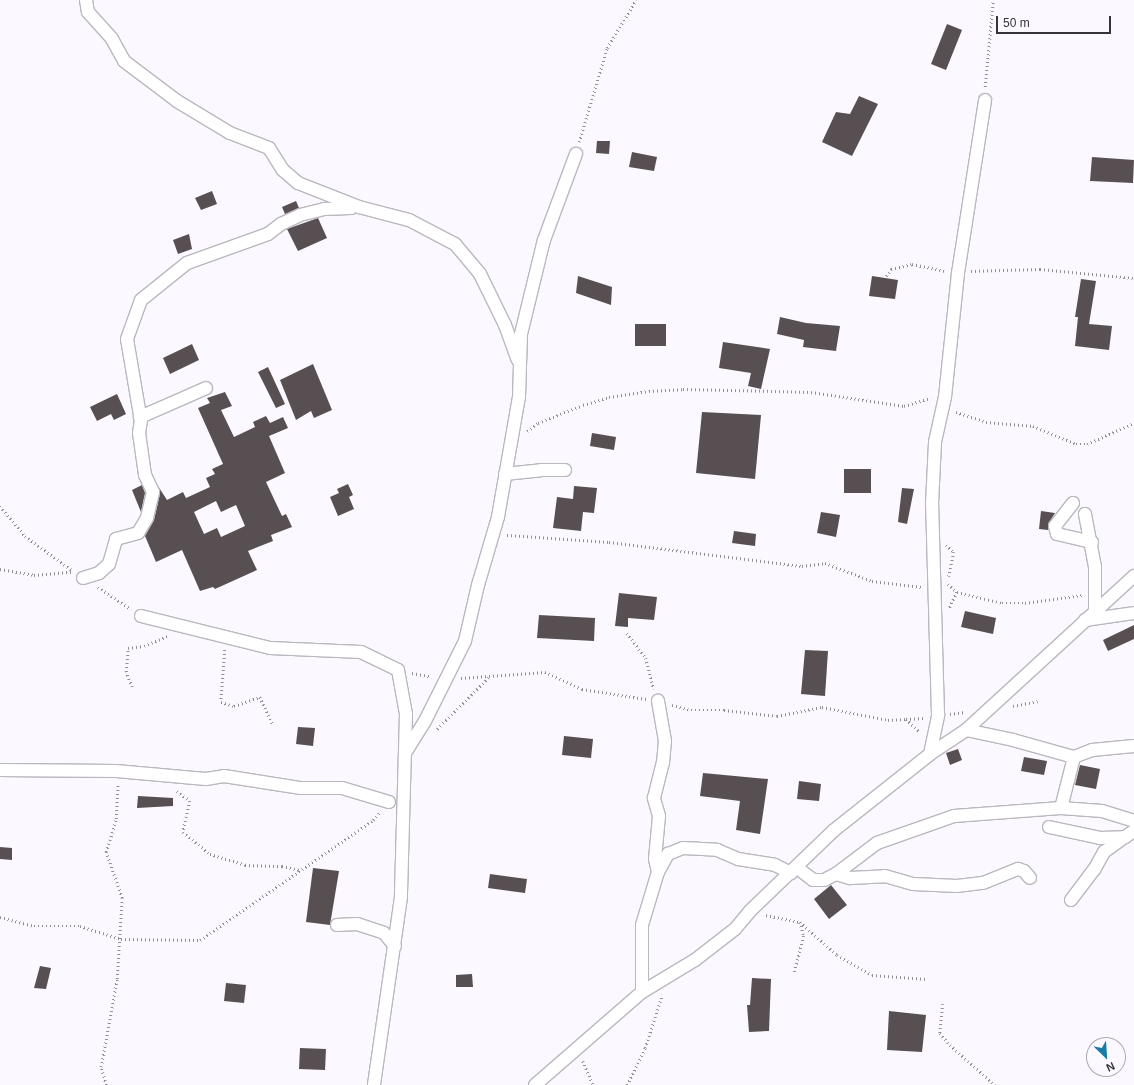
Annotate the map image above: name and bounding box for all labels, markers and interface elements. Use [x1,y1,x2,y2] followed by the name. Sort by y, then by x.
[998,8,1113,34] scale bar
[1003,16,1030,30] text: 50 m
[1086,1037,1126,1077] north arrow
[1105,1060,1117,1074] text: N

